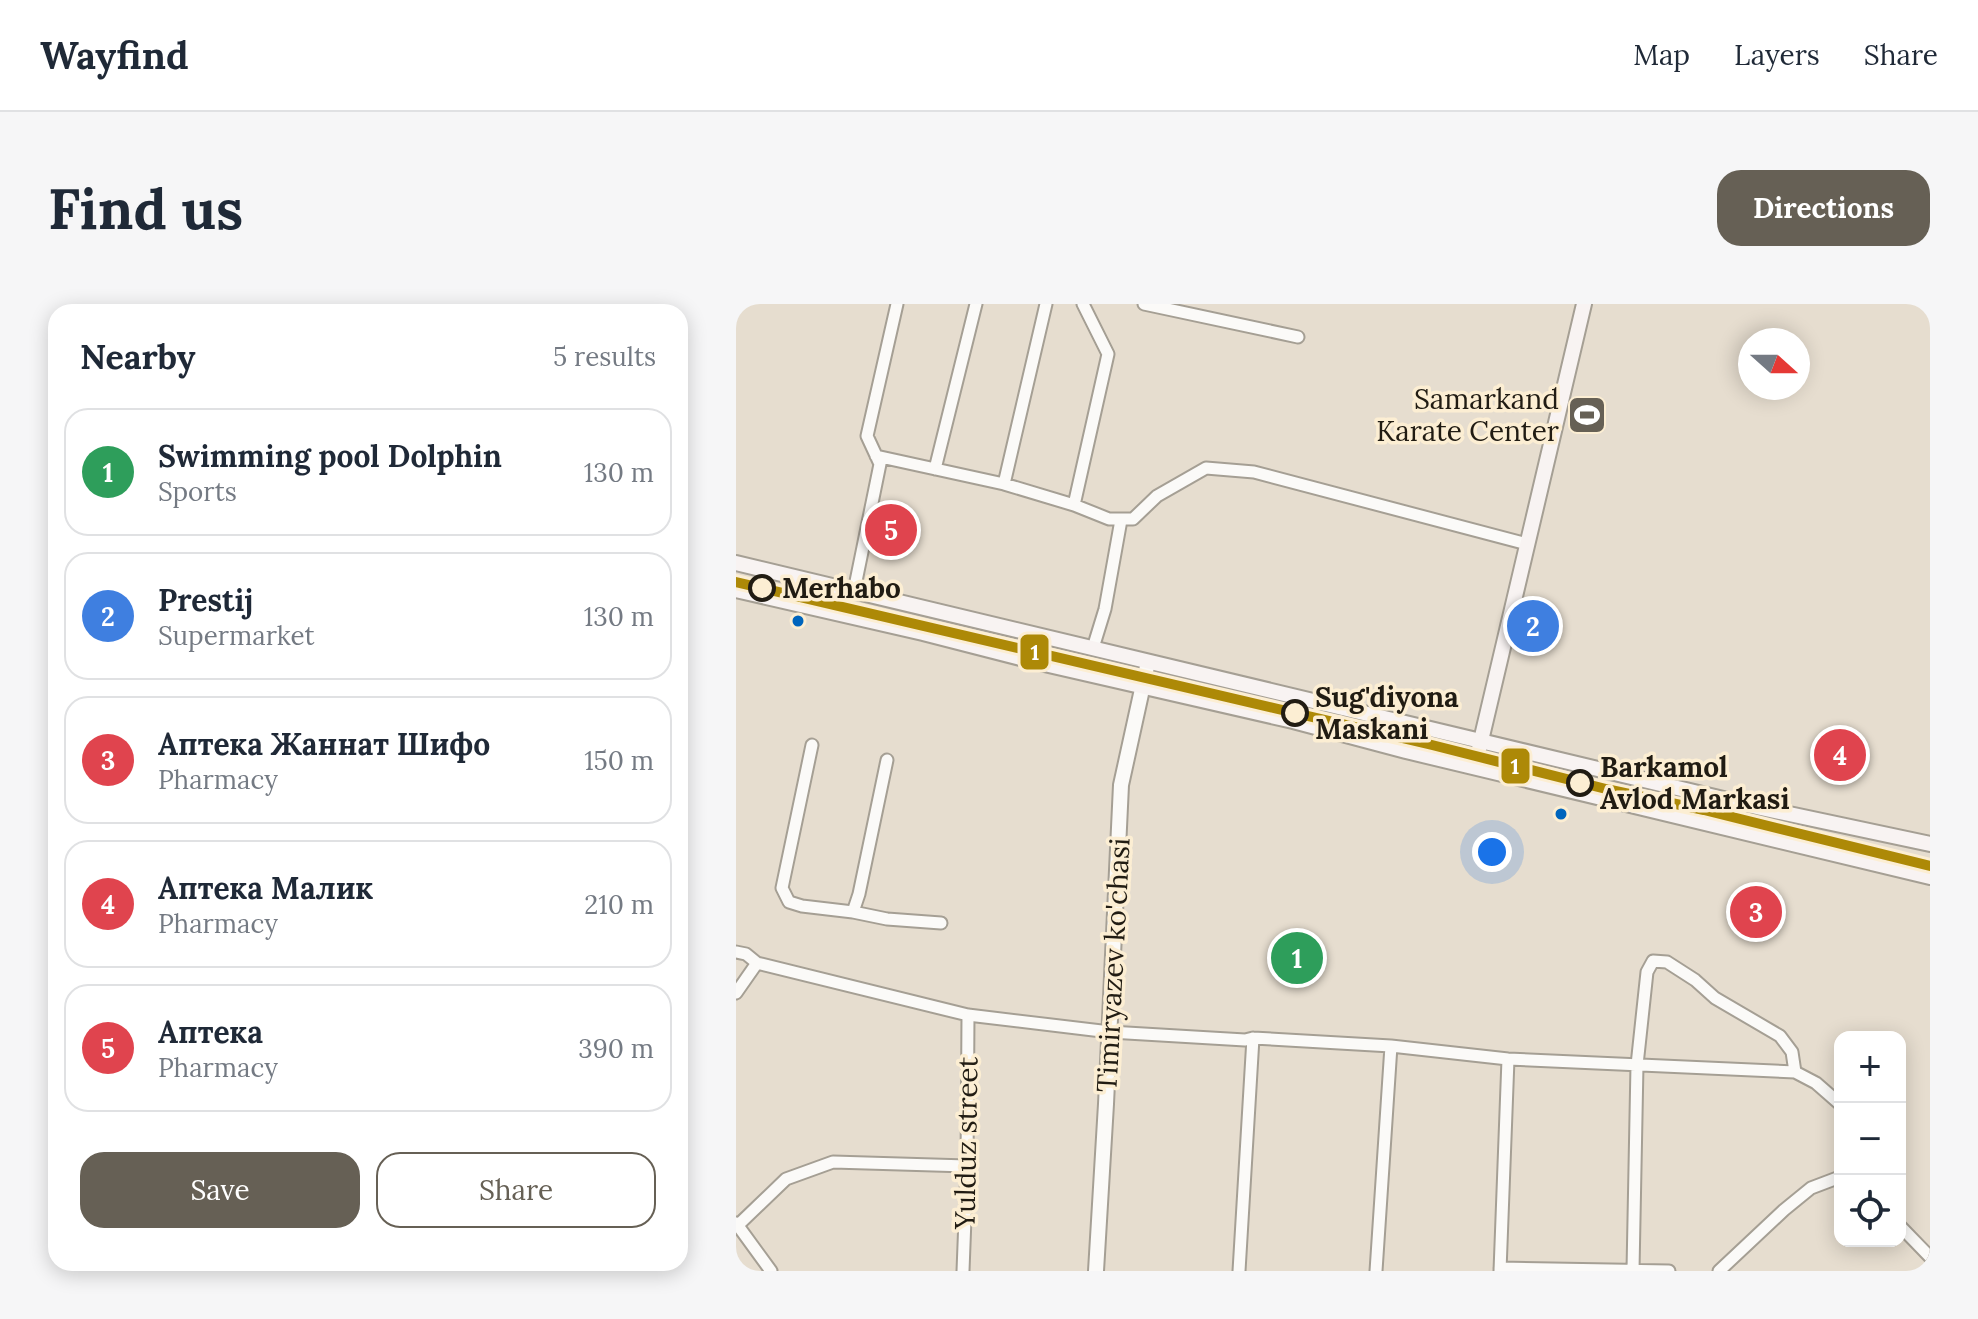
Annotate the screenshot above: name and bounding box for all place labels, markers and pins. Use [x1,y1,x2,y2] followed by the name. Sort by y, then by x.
[1376,381,1559,449] place label: Samarkand Karate Center
[1566,394,1608,436] sports icon: Samarkand Karate Center
[865,500,917,560] pin: 5
[782,570,901,606] place label: Merhabo
[749,575,775,601] marker: Merhabo
[1507,596,1559,656] pin: 2
[790,613,806,629] unlabelled marker
[1315,679,1459,747] place label: Sug'diyona Maskani
[1282,700,1308,726] marker: Sug'diyona Maskani
[1814,725,1866,785] pin: 4
[1600,749,1790,817] place label: Barkamol Avlod Markasi
[1567,770,1593,796] marker: Barkamol Avlod Markasi
[1553,806,1569,822] unlabelled marker
[1730,882,1782,942] pin: 3
[1271,928,1323,988] pin: 1

